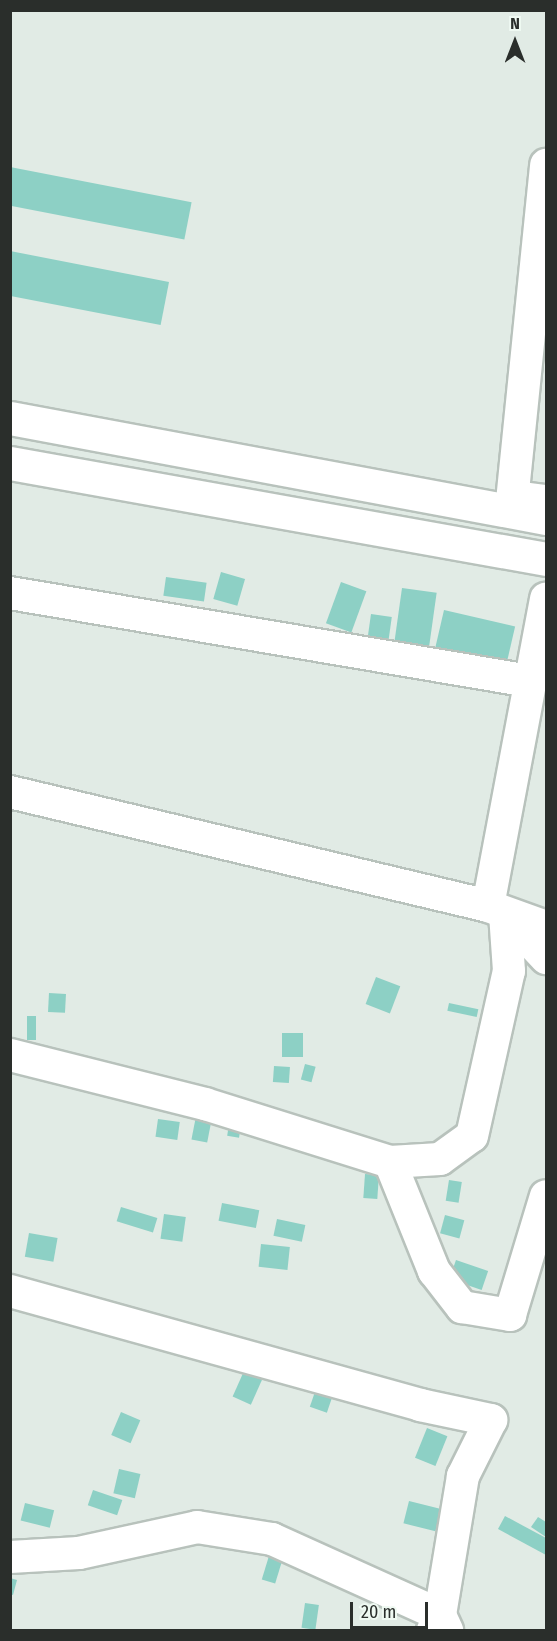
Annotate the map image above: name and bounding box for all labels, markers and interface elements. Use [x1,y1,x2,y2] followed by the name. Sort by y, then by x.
[485,12,545,72] north arrow
[510,14,520,33] text: N
[353,1590,431,1628] scale bar
[361,1601,396,1623] text: 20 m

